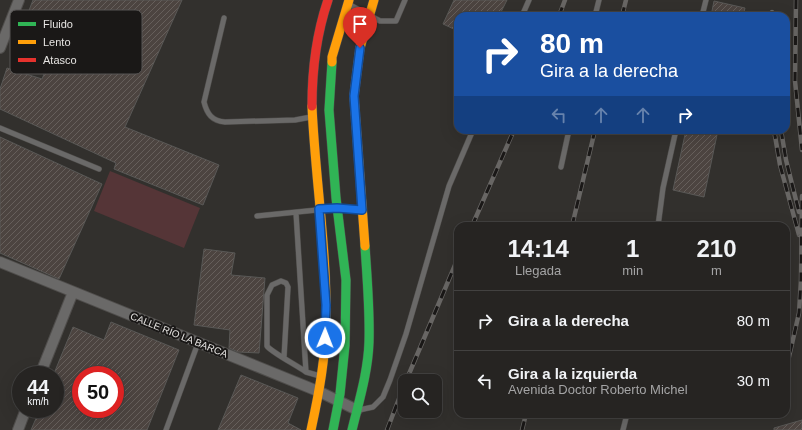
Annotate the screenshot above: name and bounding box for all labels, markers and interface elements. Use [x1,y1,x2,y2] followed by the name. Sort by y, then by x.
[343,7.0,377,48] pin
[10,10,142,74] legend
[349,13,371,35] icon: arrive
[43,18,73,30] text: Fluido
[474,28,526,80] icon: right
[540,28,604,59] text: 80 m
[43,36,71,48] text: Lento
[43,54,77,66] text: Atasco
[540,61,678,81] text: Gira a la derecha
[548,104,570,126] icon: left
[590,104,612,126] icon: ahead
[632,104,654,126] icon: ahead
[674,104,696,126] icon: right
[507,235,569,262] text: 14:14
[626,235,639,262] text: 1
[697,235,737,262] text: 210
[515,263,561,278] text: Llegada
[622,263,643,278] text: min
[711,263,722,278] text: m
[129,310,230,360] street label: CALLE RÍO LA BARCA
[474,310,496,332] icon: right
[508,312,629,329] text: Gira a la derecha
[737,312,770,329] text: 80 m
[304,317,346,359] position arrow
[508,365,637,382] text: Gira a la izquierda
[72,366,124,418] speed limit sign: 50
[474,370,496,392] icon: left
[737,372,770,389] text: 30 m
[398,374,442,418] map controls
[398,374,442,418] button: search
[27,376,49,398] text: 44
[508,382,688,397] text: Avenida Doctor Roberto Michel
[27,396,49,407] text: km/h

